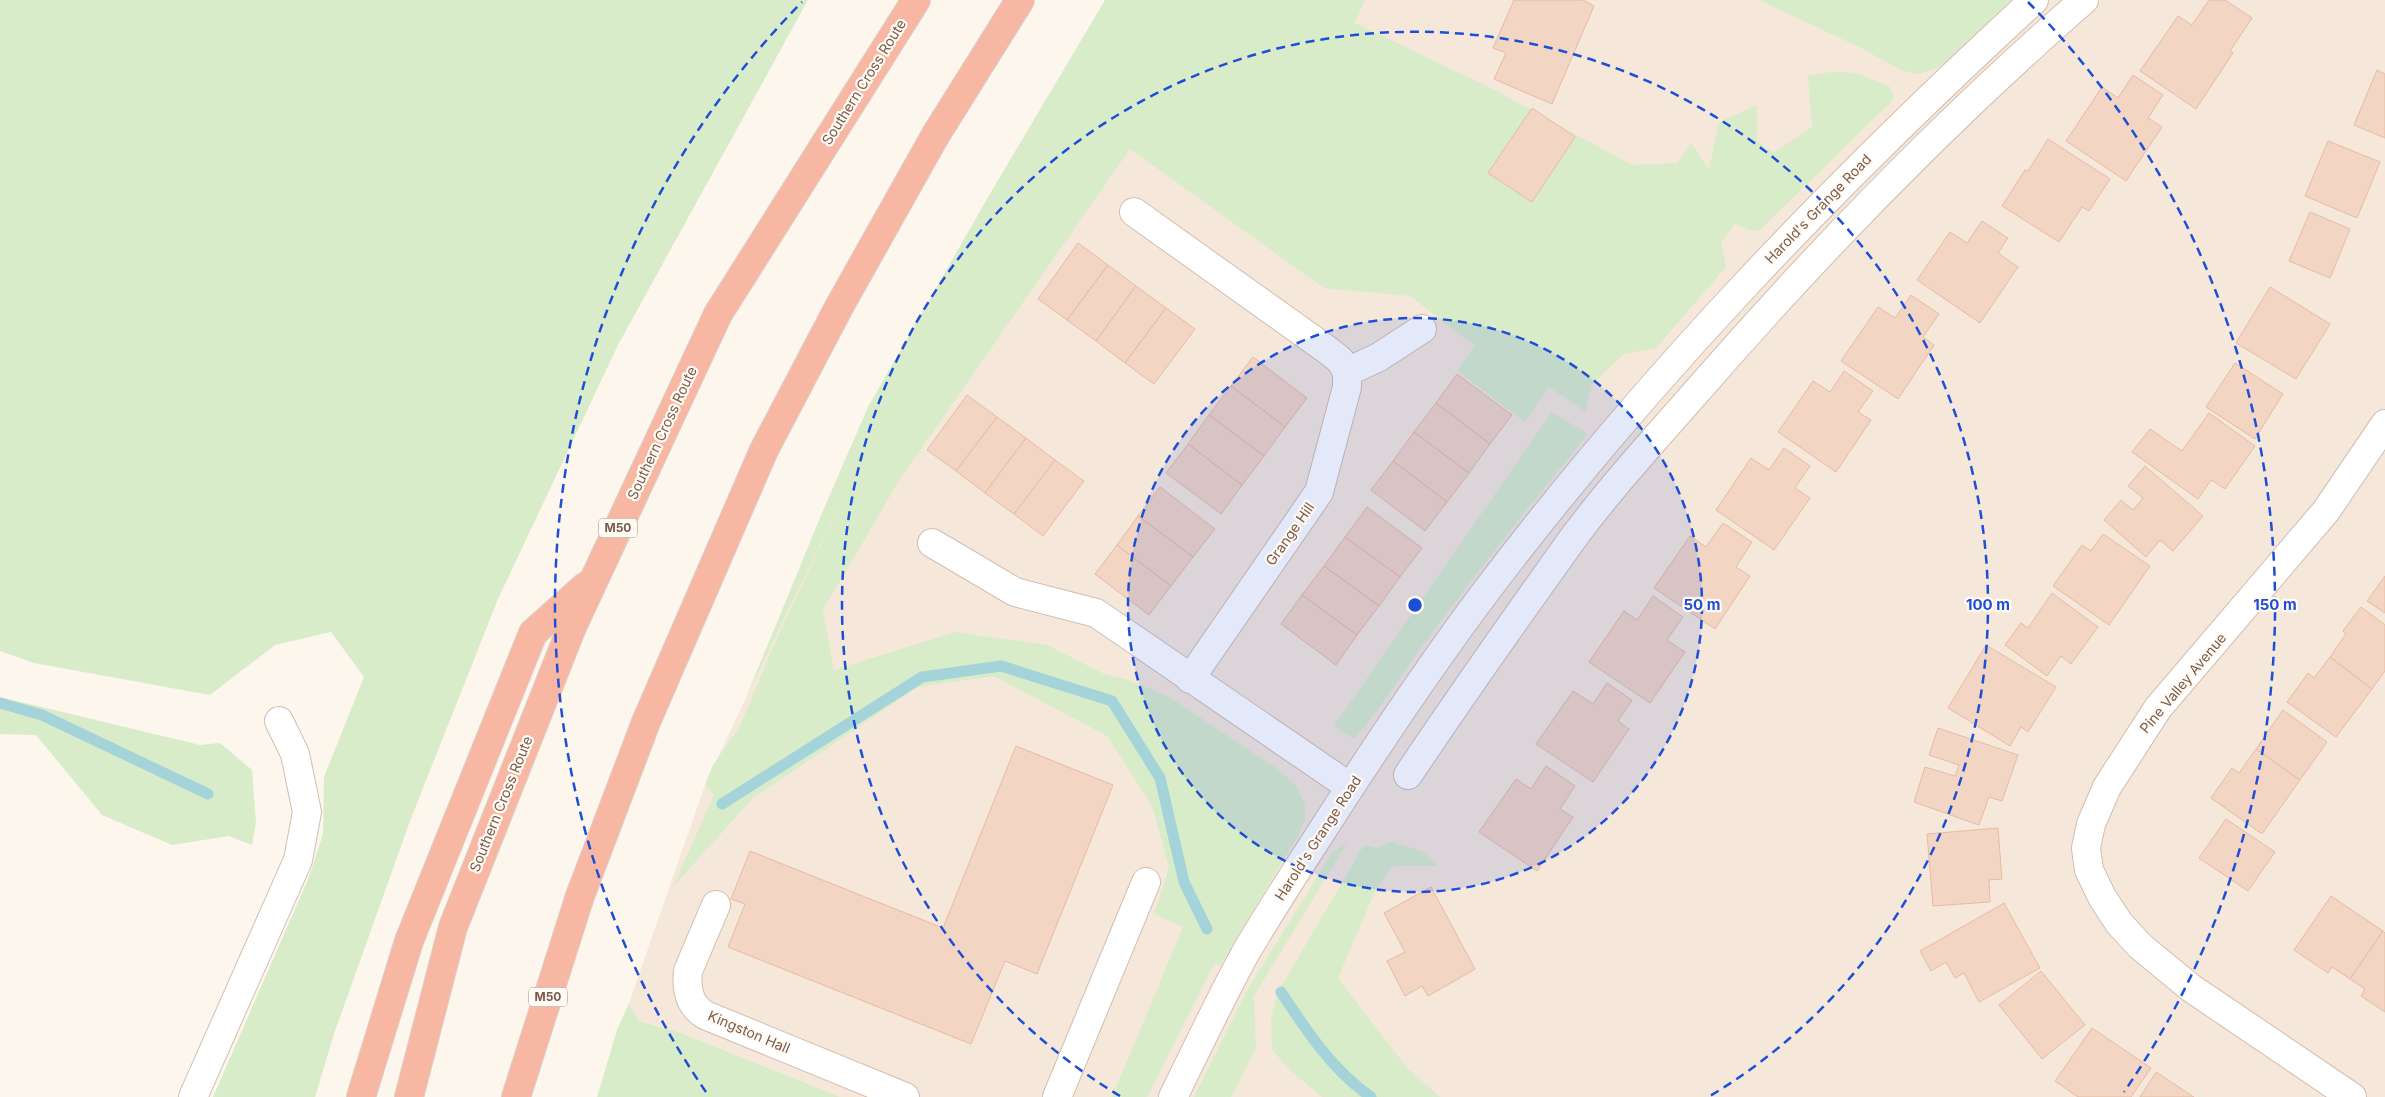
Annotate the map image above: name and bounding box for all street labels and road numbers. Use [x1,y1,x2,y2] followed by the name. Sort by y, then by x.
[818,16,909,148] street label: Southern Cross Route
[1761,150,1874,267] street label: Harold's Grange Road
[623,364,700,502] street label: Southern Cross Route
[1262,499,1318,569] street label: Grange Hill
[599,518,637,538] road number: M50
[2136,629,2229,736] street label: Pine Valley Avenue
[466,733,536,874] street label: Southern Cross Route
[1271,772,1364,903] street label: Harold's Grange Road
[529,988,567,1006] road number: M50
[706,1007,793,1056] street label: Kingston Hall

